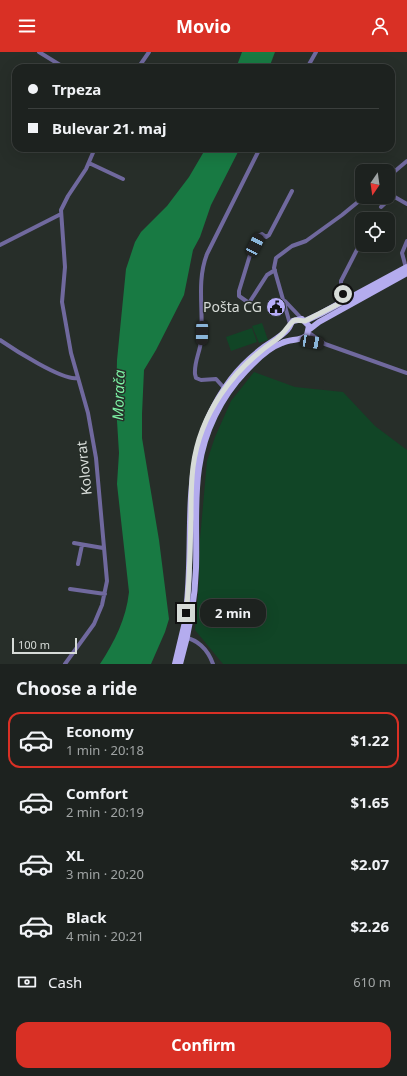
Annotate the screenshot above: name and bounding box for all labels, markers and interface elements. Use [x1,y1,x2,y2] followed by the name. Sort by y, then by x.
[176,14,231,38] text: Movio
[16,15,38,37] icon: menu
[369,15,391,37] icon: person
[52,79,101,99] text: Trpeza
[52,118,166,138] text: Bulevar 21. maj
[355,164,395,204] north arrow
[355,164,395,252] map controls
[355,212,395,252] button: locate
[244,232,266,258] car
[334,285,352,303] route start
[265,296,287,318] public building icon: Pošta CG
[203,297,262,316] place label: Pošta CG
[196,321,208,345] car
[299,334,325,350] car
[107,369,129,421] water label: Morača
[71,440,96,496] street label: Kolovrat
[200,599,266,627] callout: 2 min
[177,604,195,622] route end
[215,604,251,622] text: 2 min
[12,636,77,655] scale bar
[18,637,50,652] text: 100 m
[16,676,137,700] text: Choose a ride
[66,721,134,741] text: Economy
[18,722,54,758] icon: car
[350,730,389,750] text: $1.22
[66,741,144,759] text: 1 min · 20:18
[66,783,128,803] text: Comfort
[18,784,54,820] icon: car
[350,792,389,812] text: $1.65
[66,803,144,821] text: 2 min · 20:19
[66,845,84,865] text: XL
[18,846,54,882] icon: car
[350,854,389,874] text: $2.07
[66,865,144,883] text: 3 min · 20:20
[66,907,106,927] text: Black
[18,908,54,944] icon: car
[350,916,389,936] text: $2.26
[66,927,144,945] text: 4 min · 20:21
[16,971,38,993] icon: cash
[48,972,82,992] text: Cash
[353,973,391,991] text: 610 m
[16,1022,391,1068] button: Confirm

